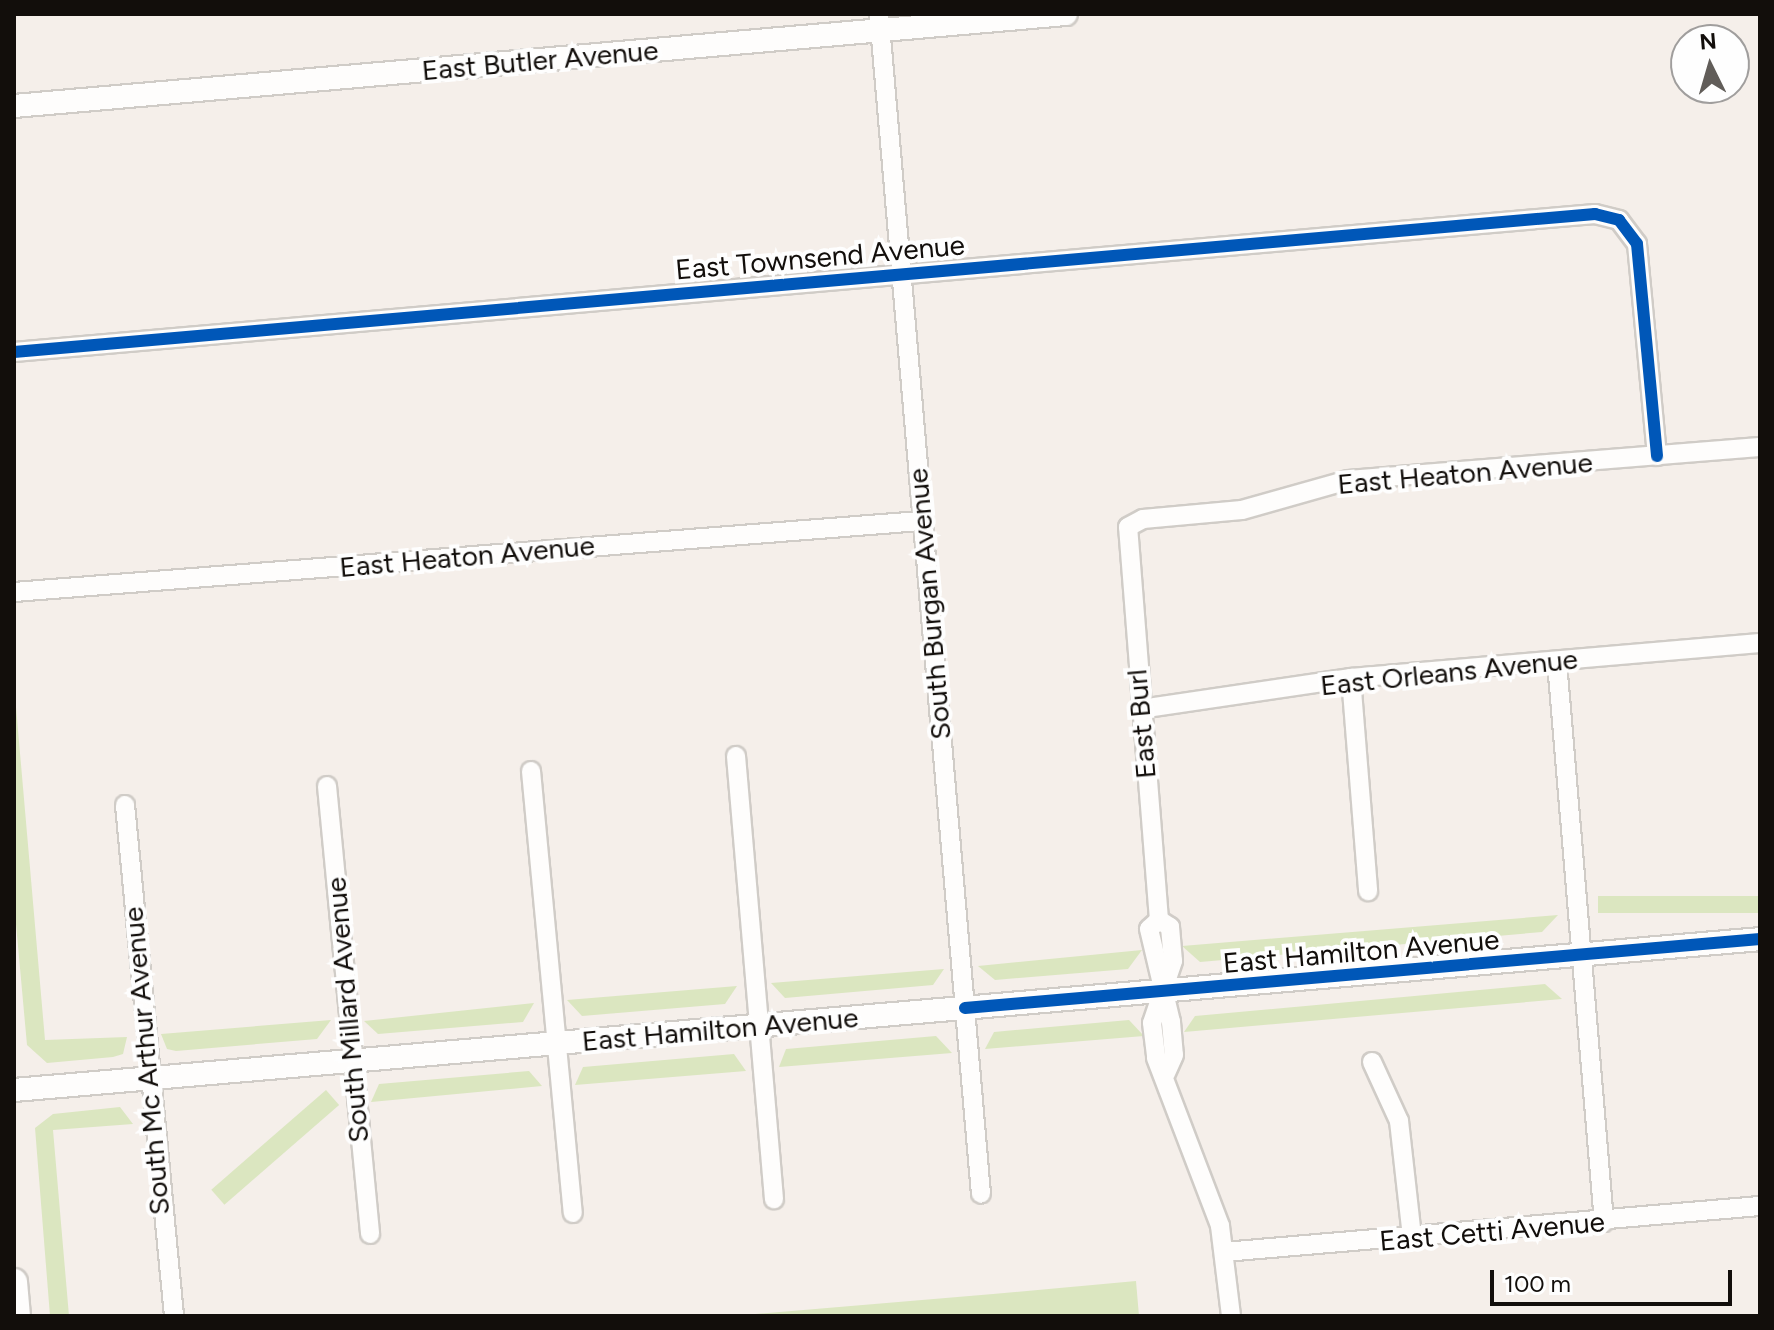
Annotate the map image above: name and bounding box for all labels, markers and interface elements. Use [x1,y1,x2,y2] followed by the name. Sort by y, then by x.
[1670,24,1750,104] north arrow
[1698,27,1718,56] text: N
[420,33,660,87] street label: East Butler Avenue
[674,228,966,286] street label: East Townsend Avenue
[1336,445,1594,501] street label: East Heaton Avenue
[900,467,958,741] street label: South Burgan Avenue
[338,528,596,584] street label: East Heaton Avenue
[1319,642,1579,702] street label: East Orleans Avenue
[1119,668,1163,780] street label: East Burl
[319,876,375,1144] street label: South Millard Avenue
[116,905,176,1217] street label: South Mc Arthur Avenue
[1221,922,1501,980] street label: East Hamilton Avenue
[580,1000,860,1058] street label: East Hamilton Avenue
[1378,1204,1606,1258] street label: East Cetti Avenue
[1494,1254,1736,1304] scale bar
[1504,1269,1571,1298] text: 100 m

